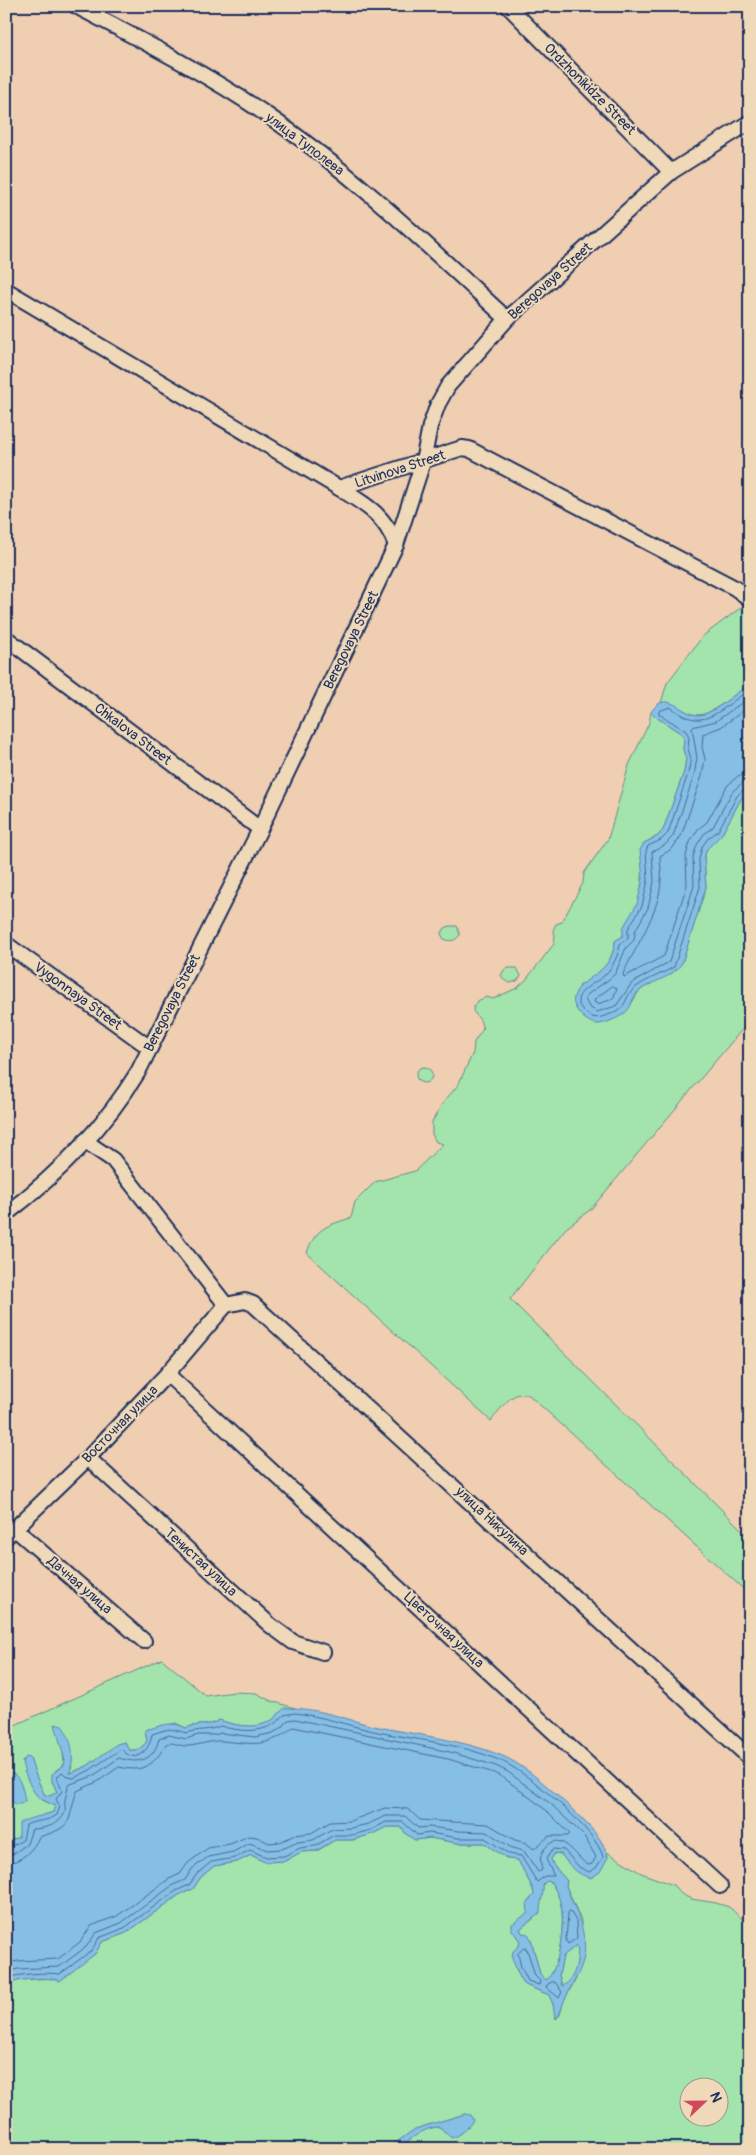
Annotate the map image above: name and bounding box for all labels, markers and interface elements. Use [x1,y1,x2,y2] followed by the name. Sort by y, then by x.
[541,40,640,139] street label: Ordzhonikidze Street
[262,108,348,179] street label: улица Туполева
[504,239,596,323] street label: Beregovaya Street
[353,446,448,492] street label: Litvinova Street
[320,588,382,692] street label: Beregovaya Street
[91,699,175,769] street label: Chkalova Street
[140,951,204,1055] street label: Beregovaya Street
[31,958,126,1034] street label: Vygonnaya Street
[79,1381,161,1467] street label: Восточная улица
[451,1482,532,1559] street label: улица Никулина
[161,1524,241,1600] street label: Тенистая улица
[43,1552,116,1618] street label: Дачная улица
[400,1589,488,1671] street label: Цветочная улица
[678,2078,728,2128] north arrow
[706,2090,725,2105] text: N

